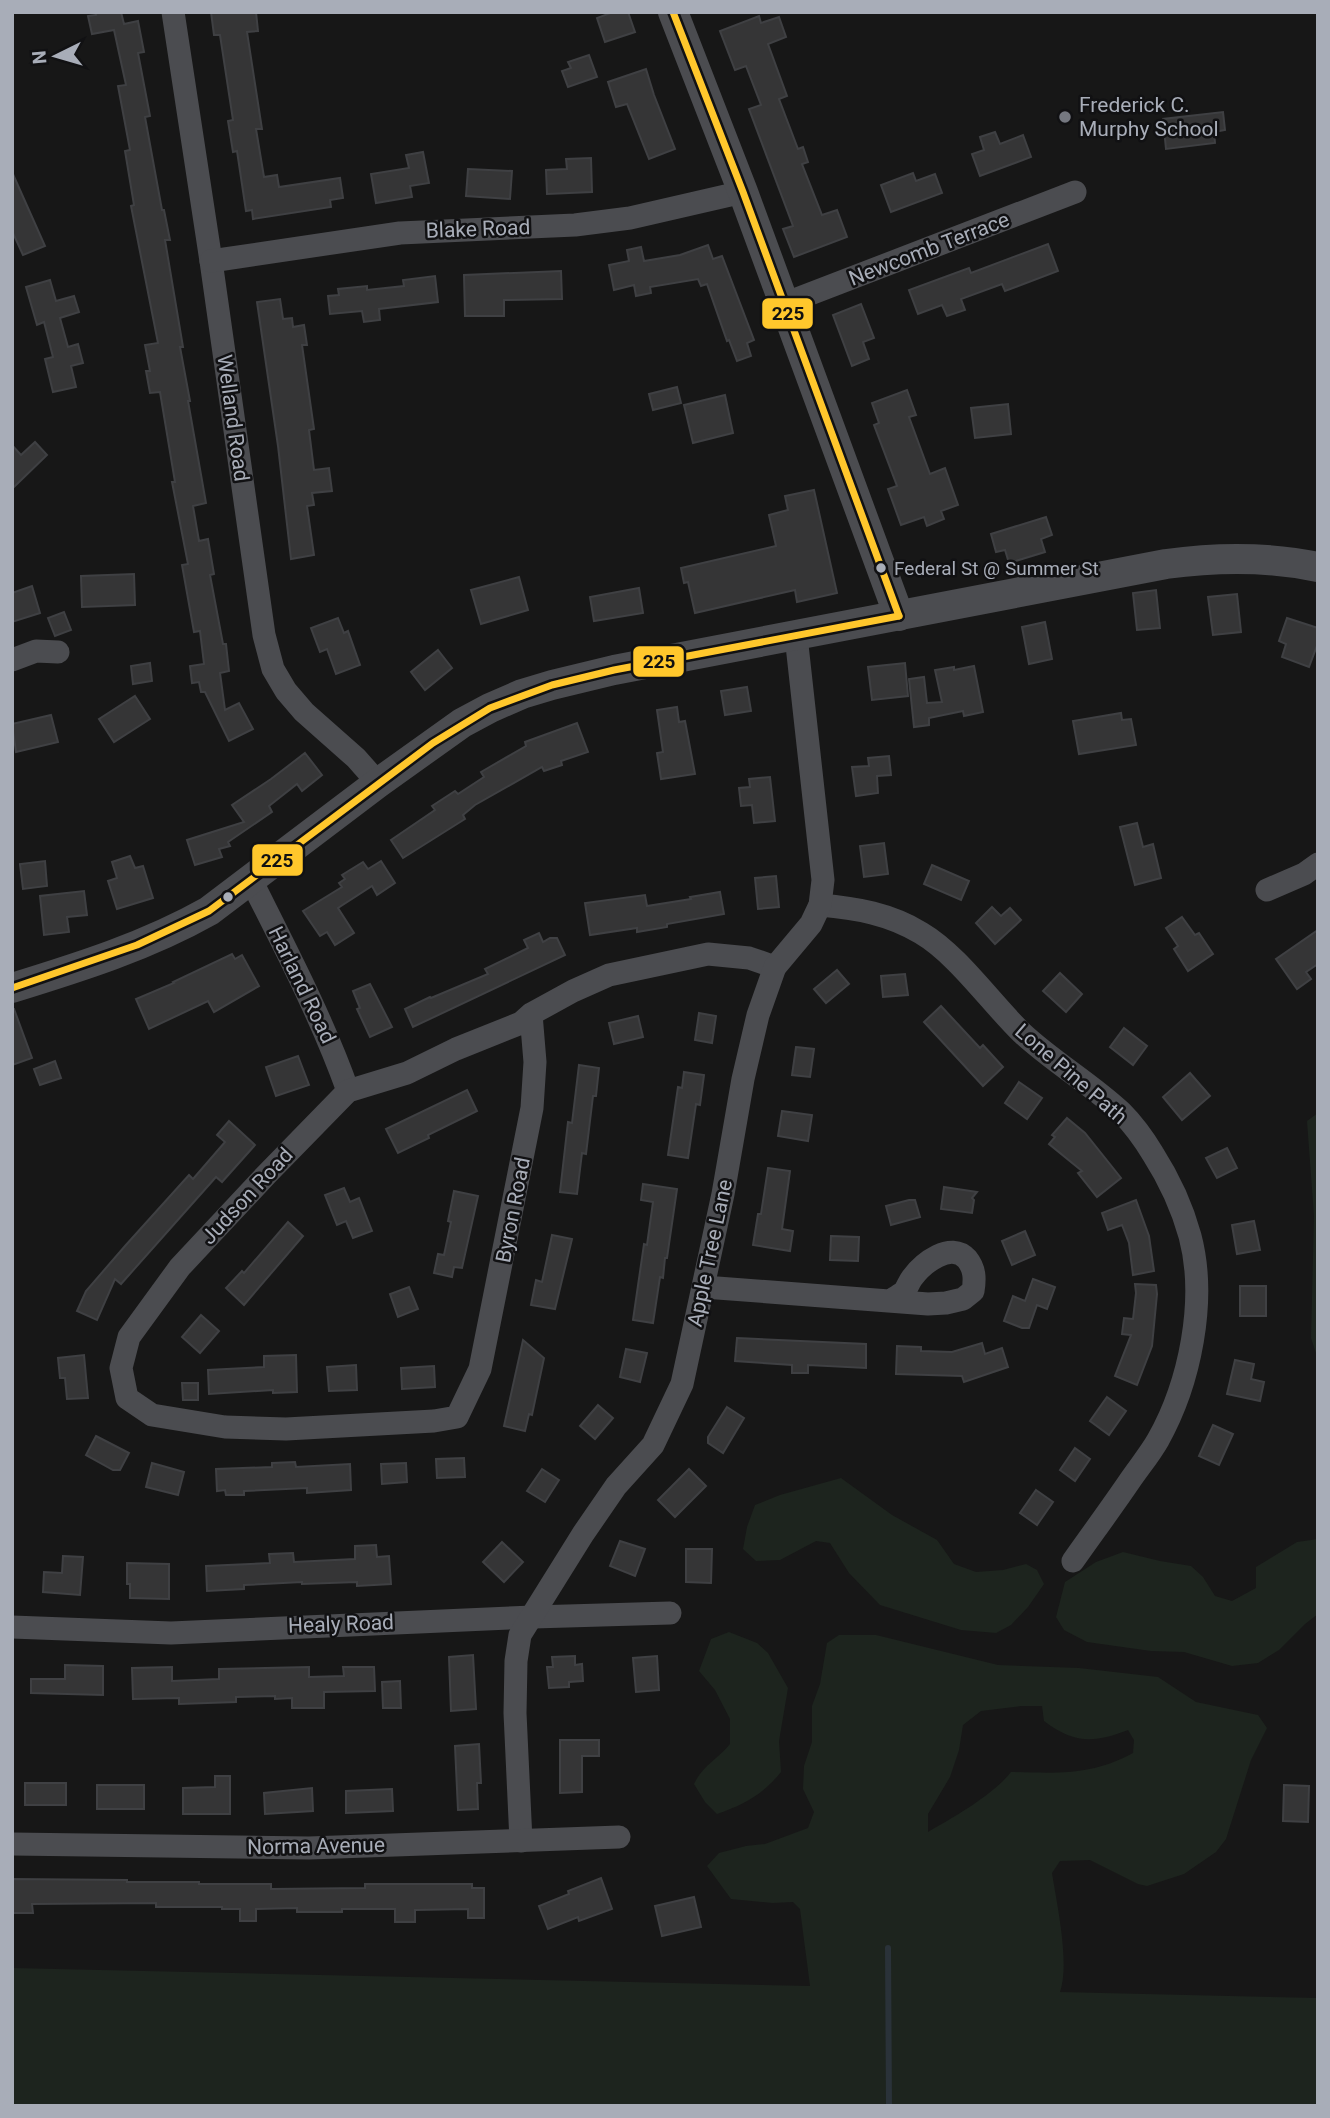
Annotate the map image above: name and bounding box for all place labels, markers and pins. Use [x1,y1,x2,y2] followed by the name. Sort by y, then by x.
[1079,93,1219,141] place label: Frederick C. Murphy School
[1057,109,1073,125] marker: Frederick C. Murphy School
[894,557,1099,580] place label: Federal St @ Summer St
[874,561,888,575] marker: Federal St @ Summer St
[221,890,235,904] unlabelled marker

